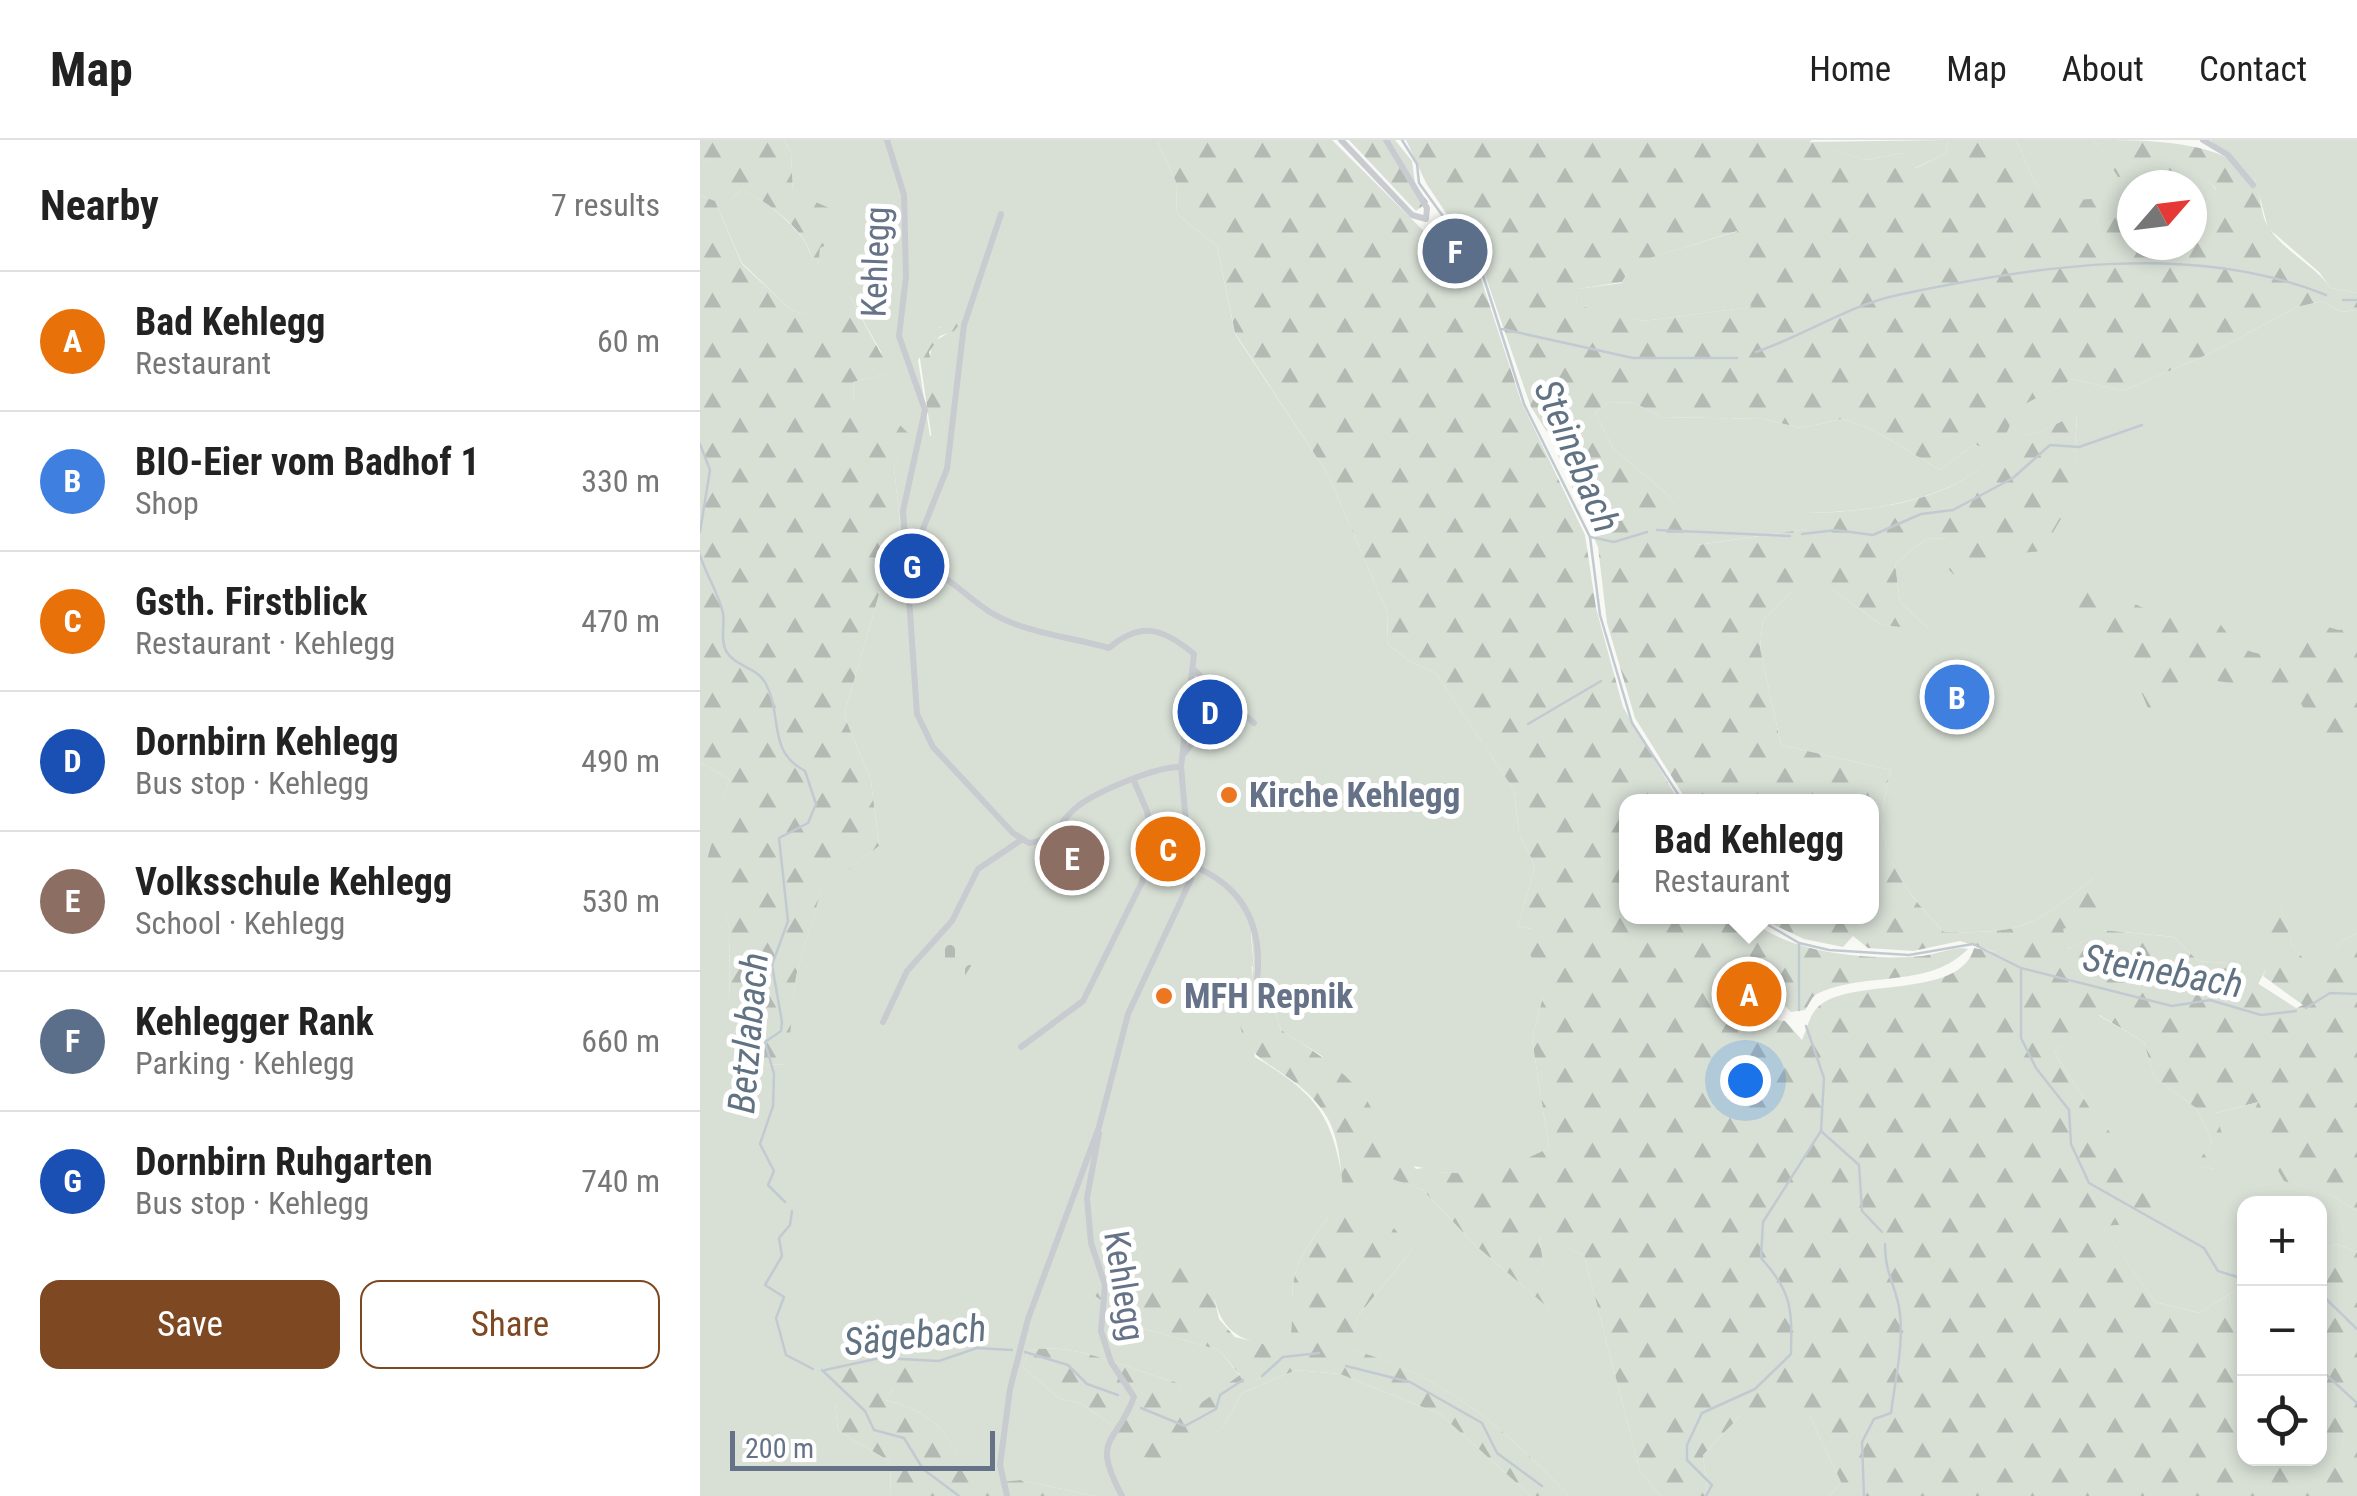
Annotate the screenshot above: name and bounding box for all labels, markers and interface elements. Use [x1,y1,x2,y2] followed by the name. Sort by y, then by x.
[50,41,133,98] text: Map
[1809,49,1891,90] text: Home
[1946,49,2007,90] text: Map
[2062,49,2144,90] text: About
[2199,49,2307,90] text: Contact
[2117,170,2207,260] north arrow
[40,181,159,230] text: Nearby
[551,186,660,224] text: 7 results
[854,206,898,318] street label: Kehlegg
[1422,214,1488,288] pin: F
[135,300,325,344] text: Bad Kehlegg
[63,322,82,360] text: A
[597,322,660,360] text: 60 m
[135,344,271,382] text: Restaurant
[1525,373,1629,539] water label: Steinebach
[135,440,480,484] text: BIO-Eier vom Badhof 1
[64,462,81,500] text: B
[581,462,660,500] text: 330 m
[135,484,199,522] text: Shop
[880,528,944,604] pin: G
[135,580,367,624] text: Gsth. Firstblick
[63,602,82,640] text: C
[581,602,660,640] text: 470 m
[135,624,395,662] text: Restaurant · Kehlegg
[1924,660,1990,734] pin: B
[1178,674,1242,750] pin: D
[135,720,399,764] text: Dornbirn Kehlegg
[63,742,82,780] text: D
[581,742,660,780] text: 490 m
[135,764,369,802] text: Bus stop · Kehlegg
[1249,775,1460,816] place label: Kirche Kehlegg
[1218,784,1240,806] marker: Kirche Kehlegg
[1619,794,1879,924] popup
[1136,812,1200,886] pin: C
[1654,818,1844,862] text: Bad Kehlegg
[1040,820,1104,896] pin: E
[135,860,452,904] text: Volksschule Kehlegg
[1654,862,1790,900] text: Restaurant
[65,882,80,920] text: E
[581,882,660,920] text: 530 m
[135,904,345,942] text: School · Kehlegg
[2080,935,2246,1007] water label: Steinebach
[719,951,777,1115] water label: Betzlabach
[1716,956,1782,1032] pin: A
[1184,976,1353,1017] place label: MFH Repnik
[1153,985,1175,1007] marker: MFH Repnik
[135,1000,374,1044] text: Kehlegger Rank
[65,1022,80,1060] text: F
[581,1022,660,1060] text: 660 m
[135,1044,355,1082] text: Parking · Kehlegg
[1720,1055,1771,1106] your location
[135,1140,433,1184] text: Dornbirn Ruhgarten
[63,1162,82,1200] text: G
[581,1162,660,1200] text: 740 m
[135,1184,369,1222] text: Bus stop · Kehlegg
[2237,1196,2327,1466] map controls
[2237,1196,2327,1286] button: +
[1095,1228,1153,1344] street label: Kehlegg
[40,1280,340,1369] button: Save
[360,1280,660,1369] button: Share
[2237,1286,2327,1376] button: −
[842,1306,988,1364] water label: Sägebach
[2237,1376,2327,1466] button: locate
[730,1426,995,1470] scale bar
[745,1432,814,1465] text: 200 m

